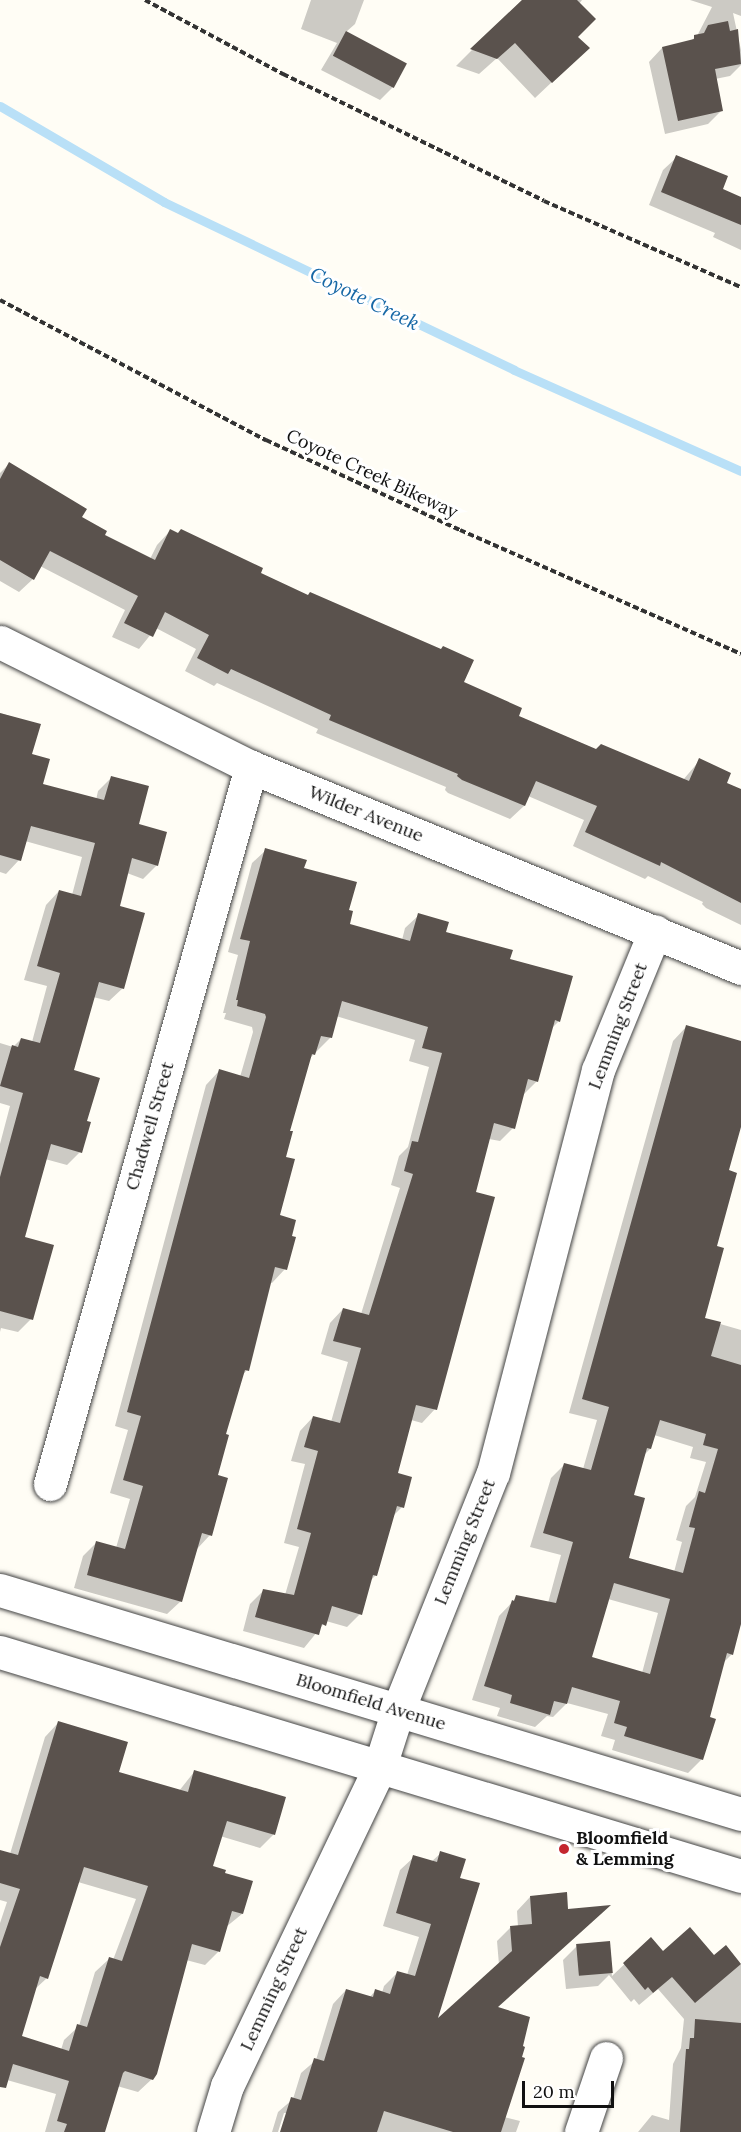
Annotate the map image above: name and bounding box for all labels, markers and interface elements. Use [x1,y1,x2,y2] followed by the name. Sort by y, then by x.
[306,261,424,335] water label: Coyote Creek
[283,425,461,523] street label: Coyote Creek Bikeway
[306,781,426,847] street label: Wilder Avenue
[584,960,652,1092] street label: Lemming Street
[121,1059,179,1193] street label: Chadwell Street
[430,1476,500,1608] street label: Lemming Street
[293,1669,449,1735] street label: Bloomfield Avenue
[576,1828,674,1870] place label: Bloomfield & Lemming
[557,1842,571,1856] marker: Bloomfield & Lemming
[236,1924,312,2054] street label: Lemming Street
[525,2069,616,2107] scale bar
[533,2080,575,2103] text: 20 m

